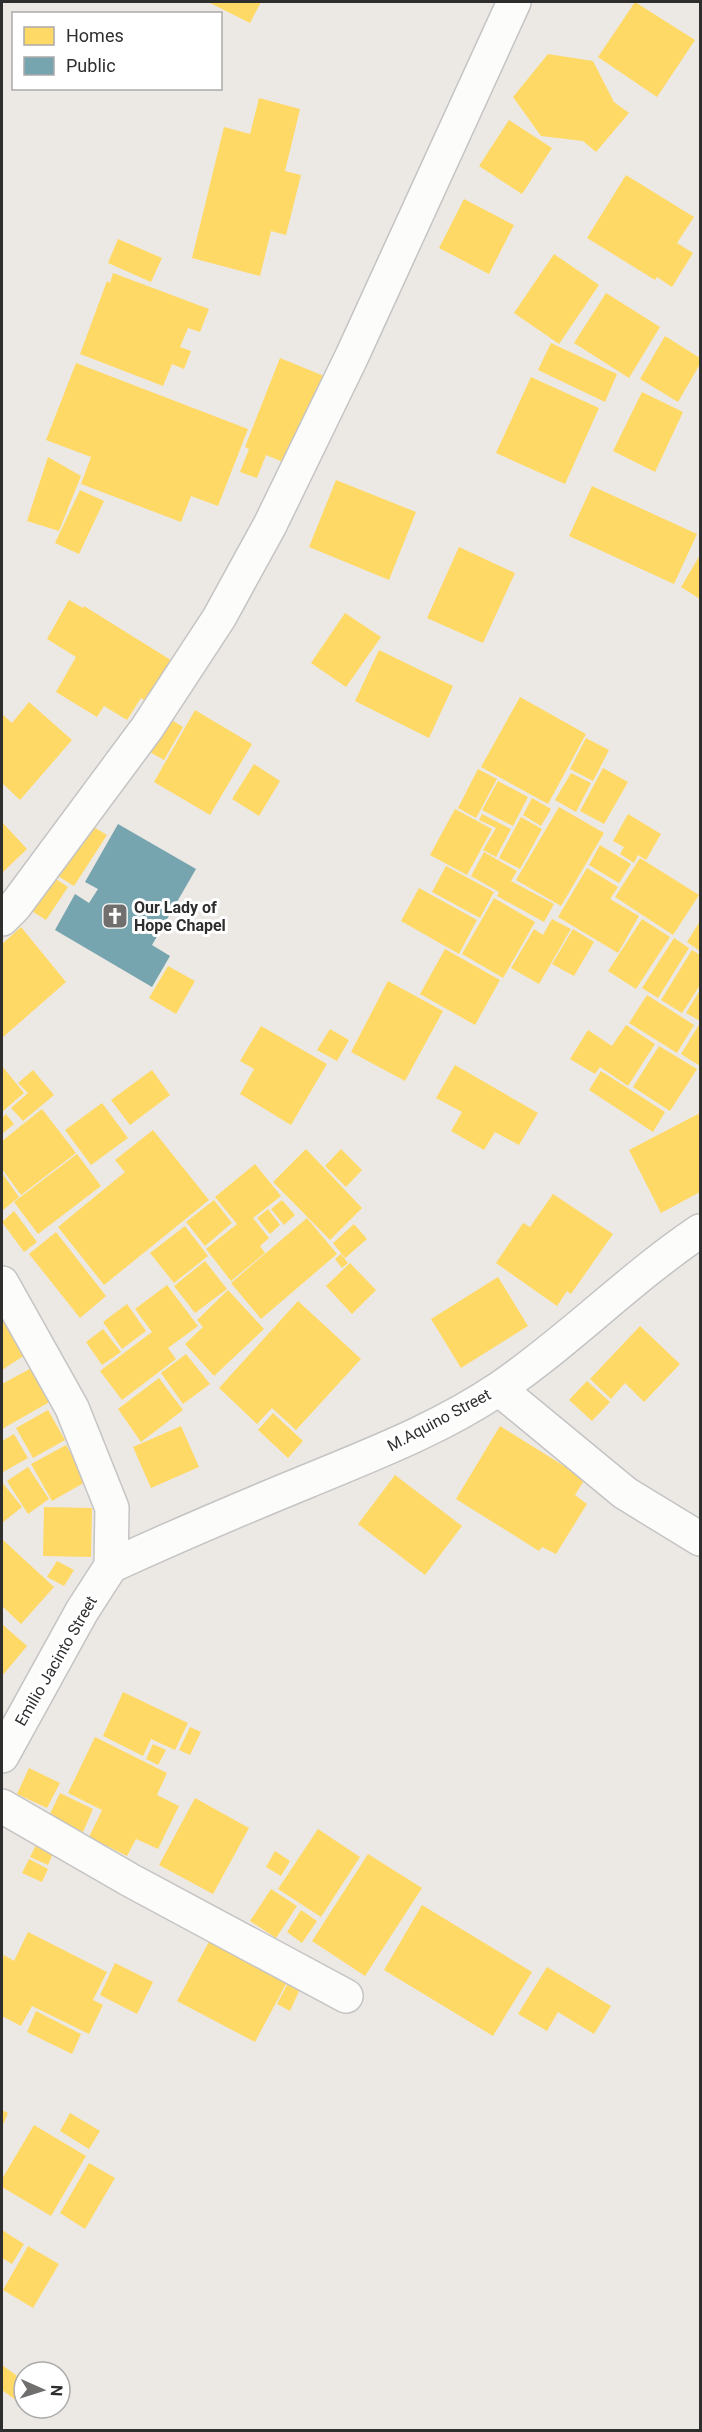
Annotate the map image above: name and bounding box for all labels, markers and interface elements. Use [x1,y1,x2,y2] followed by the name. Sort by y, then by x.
[12,12,222,90] legend
[66,25,124,46] text: Homes
[66,55,116,76] text: Public
[134,898,226,935] place label: Our Lady of Hope Chapel
[100,901,130,931] church icon: Our Lady of Hope Chapel
[384,1385,494,1455] street label: M.Aquino Street
[11,1593,101,1729] street label: Emilio Jacinto Street
[12,2360,72,2420] north arrow
[47,2385,66,2397] text: N

